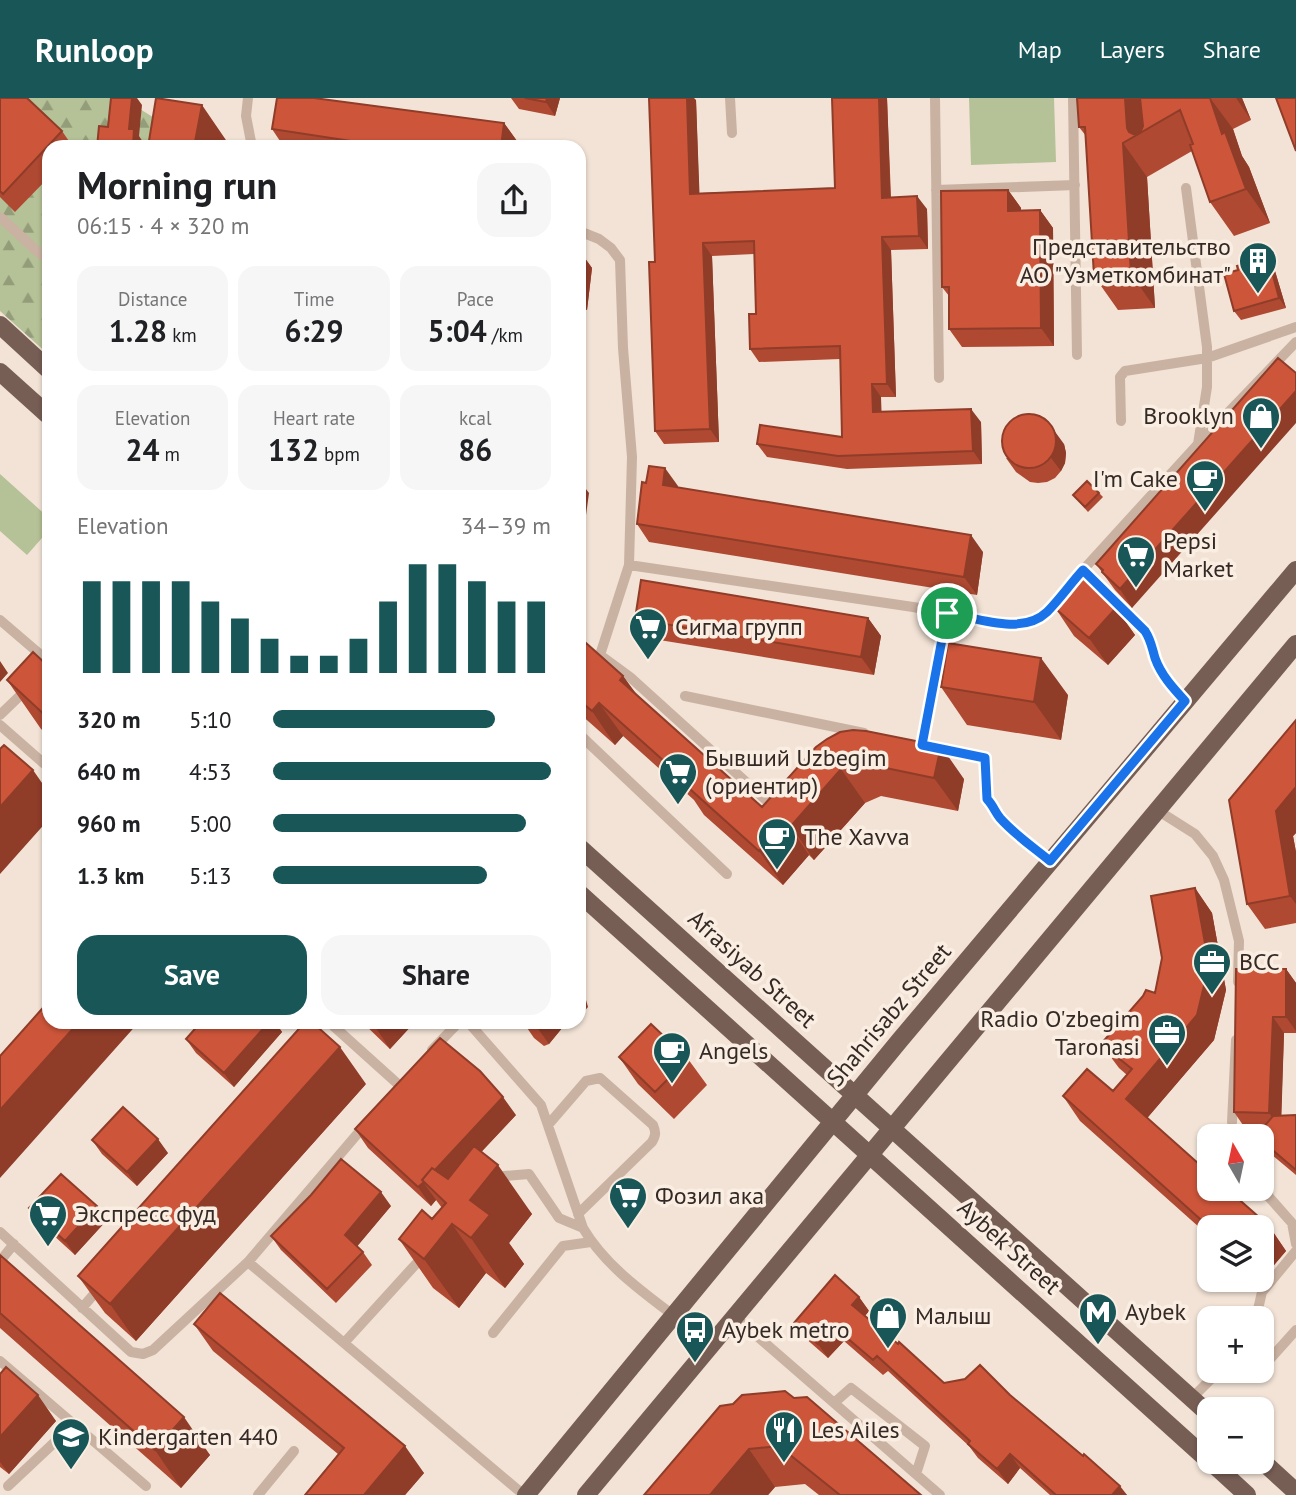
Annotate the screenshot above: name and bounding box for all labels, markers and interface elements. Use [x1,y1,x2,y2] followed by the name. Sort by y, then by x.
[35,28,154,71] text: Runloop
[1018,34,1062,65] text: Map
[1100,34,1165,65] text: Layers
[1203,34,1261,65] text: Share
[77,160,277,209] text: Morning run
[477,163,551,237] button: share
[77,211,249,240] text: 06:15 · 4 × 320 m
[1020,231,1231,290] place label: Представительство АО "Узметкомбинат"
[1237,240,1279,295] building icon: Представительство АО "Узметкомбинат"
[118,287,187,311] text: Distance
[294,287,334,311] text: Time
[457,287,494,311] text: Pace
[109,311,167,350] text: 1.28
[284,311,344,350] text: 6:29
[428,311,487,350] text: 5:04
[167,323,197,347] text: km
[487,323,523,347] text: /km
[1240,395,1282,450] shop icon: Brooklyn
[1143,400,1234,431] place label: Brooklyn
[115,406,191,430] text: Elevation
[273,406,355,430] text: Heart rate
[459,406,492,430] text: kcal
[125,430,159,469] text: 24
[268,430,319,469] text: 132
[458,430,492,469] text: 86
[159,442,180,466] text: m
[319,442,360,466] text: bpm
[1184,458,1226,513] cafe icon: I'm Cake
[1093,463,1178,494] place label: I'm Cake
[77,511,169,540] text: Elevation
[461,511,551,540] text: 34–39 m
[1163,525,1234,584] place label: Pepsi Market
[1115,534,1157,589] supermarket icon: Pepsi Market
[917,583,977,643] pin
[928,594,966,632] icon: arrive
[627,606,669,661] supermarket icon: Сигма групп
[675,611,803,642] place label: Сигма групп
[77,705,140,734] text: 320 m
[189,705,232,734] text: 5:10
[705,742,886,801] place label: Бывший Uzbegim (ориентир)
[657,751,699,806] supermarket icon: Бывший Uzbegim (ориентир)
[77,757,140,786] text: 640 m
[189,757,232,786] text: 4:53
[77,809,140,838] text: 960 m
[189,809,232,838] text: 5:00
[756,816,798,871] cafe icon: The Xavva
[804,821,910,852] place label: The Xavva
[77,861,144,890] text: 1.3 km
[189,861,232,890] text: 5:13
[682,903,823,1034] street label: Afrasiyab Street
[77,935,307,1015] button: Save
[321,935,551,1015] button: Share
[820,937,958,1093] street label: Shahrisabz Street
[1191,941,1233,996] office icon: BCC
[1239,946,1280,977] place label: BCC
[980,1003,1140,1062] place label: Radio O'zbegim Taronasi
[1146,1012,1188,1067] office icon: Radio O'zbegim Taronasi
[651,1030,693,1085] cafe icon: Angels
[699,1035,768,1066] place label: Angels
[1197,1124,1274,1200] north arrow
[1197,1124,1274,1474] map controls
[607,1175,649,1230] supermarket icon: Фозил ака
[655,1180,764,1211] place label: Фозил ака
[951,1192,1067,1301] street label: Aybek Street
[27,1193,69,1248] supermarket icon: Экспресс фуд
[75,1198,216,1229] place label: Экспресс фуд
[1197,1215,1274,1292] button: layers
[1077,1291,1119,1346] metro station icon: Aybek
[867,1295,909,1350] shop icon: Малыш
[1125,1296,1187,1327] place label: Aybek
[915,1300,991,1331] place label: Малыш
[1197,1306,1274,1383] button: +
[674,1309,716,1364] bus stop icon: Aybek metro
[722,1314,850,1345] place label: Aybek metro
[1197,1397,1274,1474] button: −
[763,1409,805,1464] restaurant icon: Les Ailes
[811,1414,900,1445] place label: Les Ailes
[50,1416,92,1471] school or university icon: Kindergarten 440
[98,1421,278,1452] place label: Kindergarten 440

